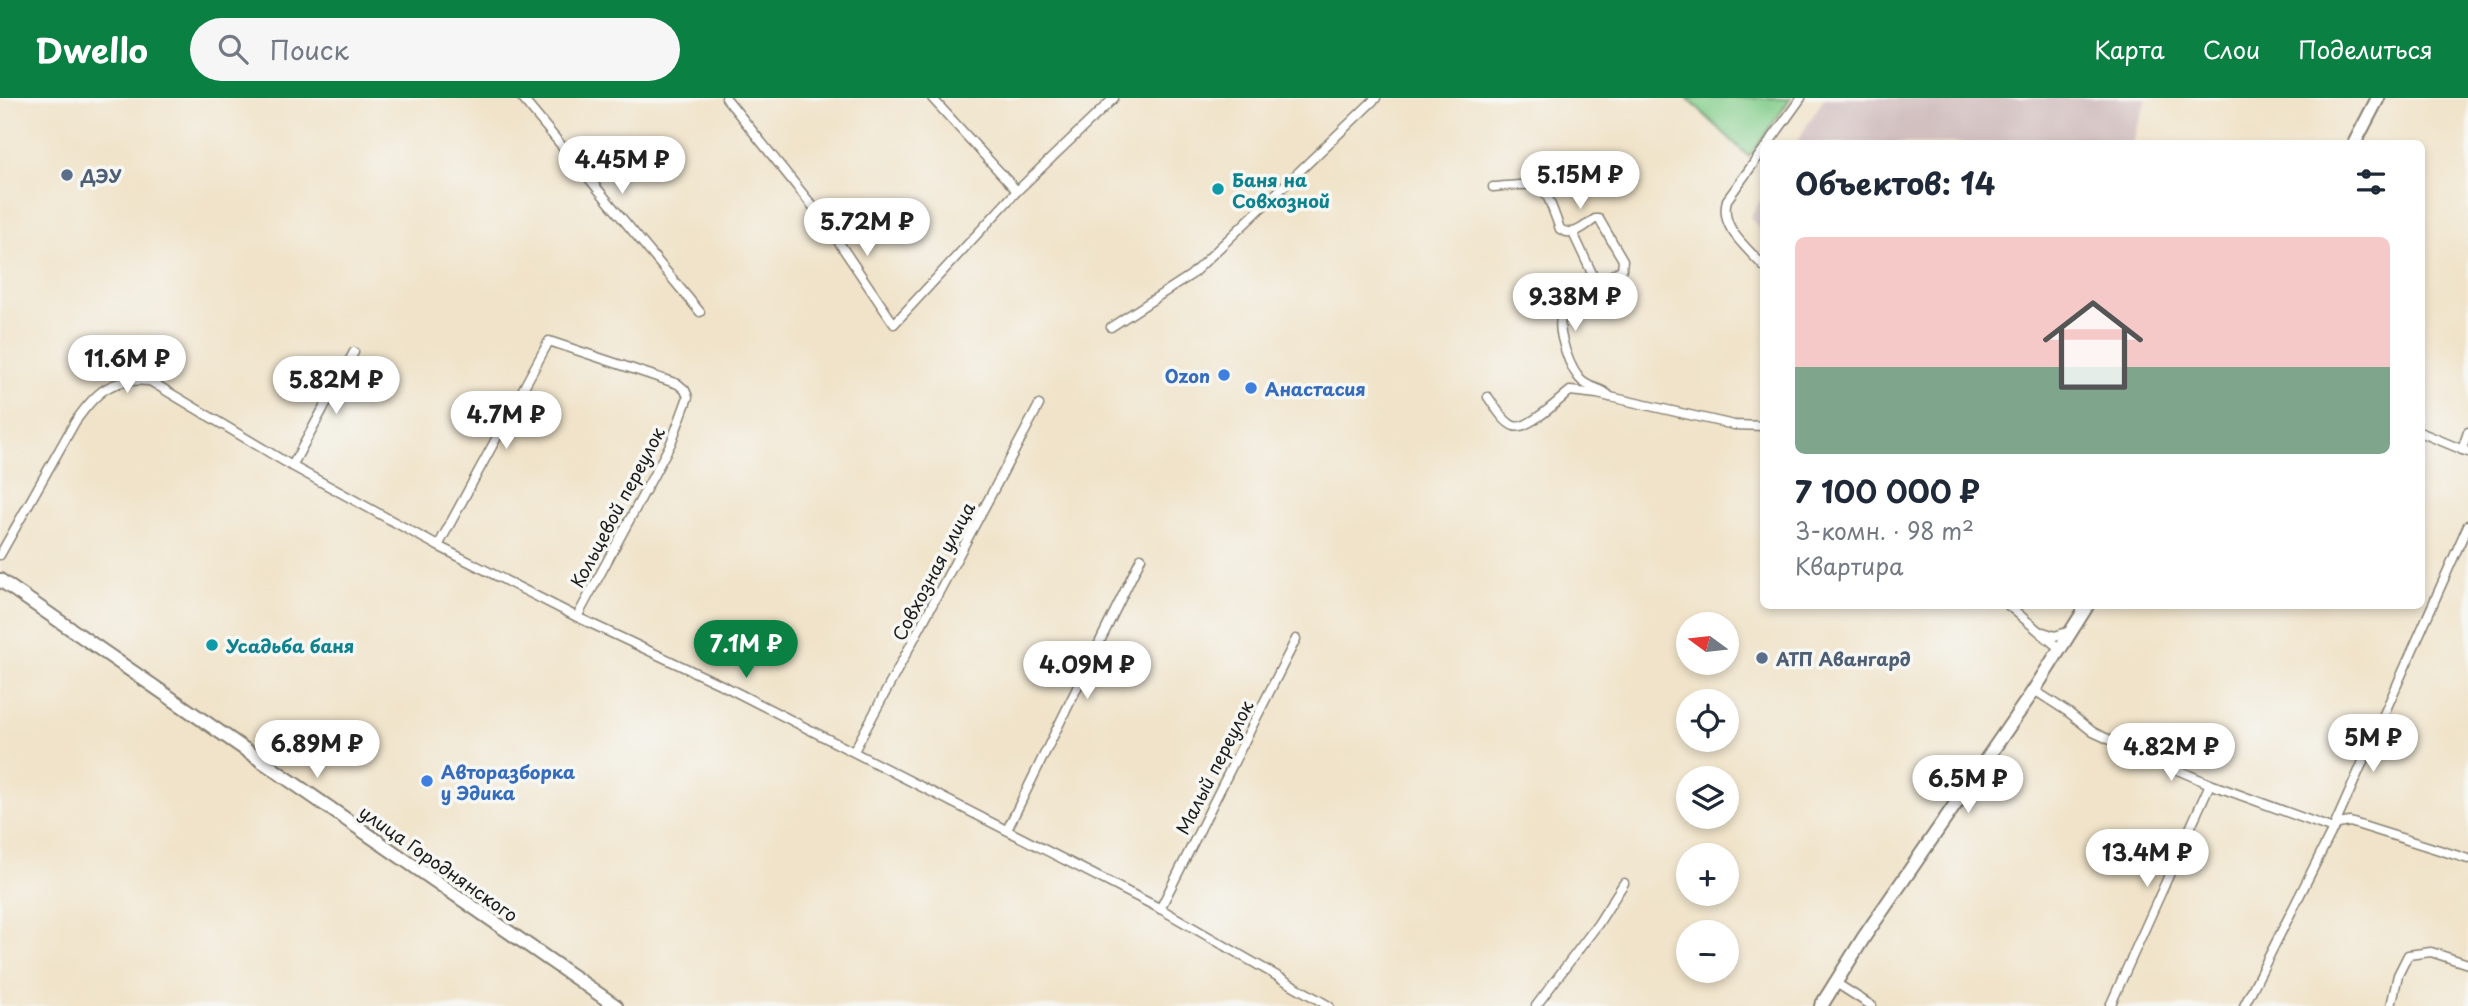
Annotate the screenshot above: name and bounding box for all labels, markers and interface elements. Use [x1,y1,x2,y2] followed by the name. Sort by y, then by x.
[190,18,680,81] search box
[35,24,148,74] text: Dwello
[214,30,252,68] icon: search
[270,30,349,69] text: Поиск
[2094,31,2165,67] text: Карта
[2203,31,2260,67] text: Слои
[2298,31,2433,67] text: Поделиться
[557,136,687,196] pin: 4.45M ₽
[574,141,670,176] text: 4.45M ₽
[1515,152,1645,211] pin: 5.15M ₽
[1537,156,1623,191] text: 5.15M ₽
[1795,160,1995,205] text: Объектов: 14
[80,162,123,189] place label: ДЭУ
[2352,163,2390,201] icon: filters
[1232,166,1330,214] place label: Баня на Совхозной
[59,167,75,183] marker: ДЭУ
[1210,181,1226,197] marker: Баня на Совхозной
[802,198,932,258] pin: 5.72M ₽
[820,203,914,238] text: 5.72M ₽
[1510,274,1640,333] pin: 9.38M ₽
[1529,278,1621,313] text: 9.38M ₽
[2030,282,2156,408] icon: home
[62,336,192,395] pin: 11.6M ₽
[84,340,170,375] text: 11.6M ₽
[271,356,401,416] pin: 5.82M ₽
[289,361,383,396] text: 5.82M ₽
[1165,362,1210,389] place label: Ozon
[1216,367,1232,383] marker: Ozon
[1265,375,1366,402] place label: Анастасия
[1243,380,1259,396] marker: Анастасия
[449,392,563,451] pin: 4.7M ₽
[467,396,545,431] text: 4.7M ₽
[563,421,671,592] street label: Кольцевой переулок
[1795,468,1980,513] text: 7 100 000 ₽
[885,496,981,645] street label: Совхозная улица
[1795,513,1974,548] text: 3-комн. · 98 m²
[1795,548,1903,583] text: Квартира
[1676,612,1740,676] north arrow
[1676,612,1739,983] map controls
[689,620,803,680] pin: 7.1M ₽
[710,625,782,660] text: 7.1M ₽
[225,632,354,659] place label: Усадьба баня
[204,637,220,653] marker: Усадьба баня
[1022,642,1152,701] pin: 4.09M ₽
[1775,645,1911,672] place label: АТП Авангард
[1039,646,1135,681] text: 4.09M ₽
[1754,650,1770,666] marker: АТП Авангард
[1676,689,1739,752] button: locate
[1168,695,1260,839] street label: Малый переулок
[2332,714,2414,774] pin: 5M ₽
[2344,719,2402,754] text: 5M ₽
[252,720,382,780] pin: 6.89M ₽
[2106,724,2236,783] pin: 4.82M ₽
[271,725,363,760] text: 6.89M ₽
[2123,728,2219,763] text: 4.82M ₽
[1911,756,2025,815] pin: 6.5M ₽
[441,758,575,806] place label: Авторазборка у Эдика
[1928,760,2008,795] text: 6.5M ₽
[1676,766,1739,829] button: layers
[419,773,435,789] marker: Авторазборка у Эдика
[354,798,524,928] street label: улица Городнянского
[2082,830,2212,889] pin: 13.4M ₽
[2102,834,2192,869] text: 13.4M ₽
[1676,843,1739,906] button: +
[1676,920,1739,983] button: −

